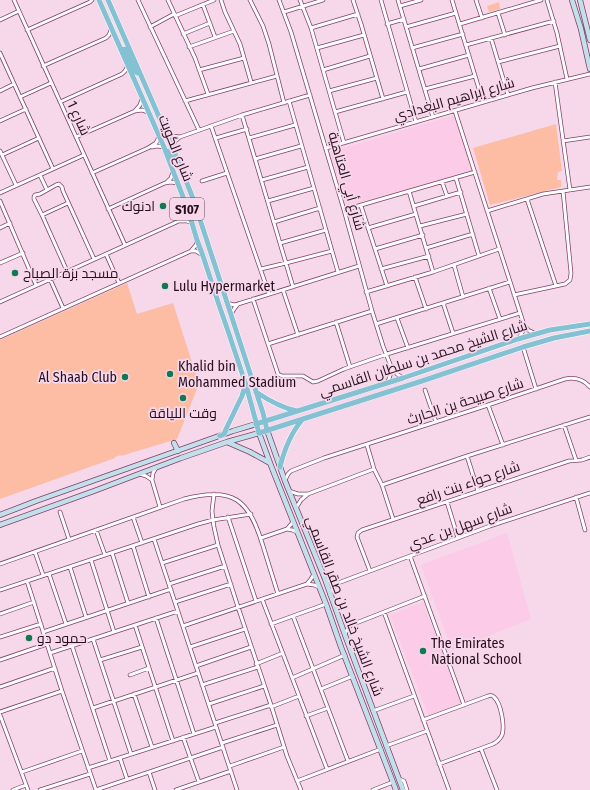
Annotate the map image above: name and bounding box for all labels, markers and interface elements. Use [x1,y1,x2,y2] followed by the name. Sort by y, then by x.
[392,74,517,128] street label: شارع إبراهيم البغدادي
[63,98,94,138] street label: شارع 1
[154,112,197,184] street label: شارع الكويت
[321,130,370,233] street label: شارع أبي العتاهية
[122,198,155,215] place label: ادنوك
[170,198,204,220] road number: S107
[158,201,168,211] marker: ادنوك
[23,265,119,282] place label: مسجد بزة الصباح
[10,268,20,278] marker: مسجد بزة الصباح
[173,278,275,295] place label: Lulu Hypermarket
[160,281,170,291] marker: Lulu Hypermarket
[317,317,530,403] street label: شارع الشيخ محمد بن سلطان القاسمي
[178,358,296,391] place label: Khalid bin Mohammed Stadium
[39,369,117,386] place label: Al Shaab Club
[165,369,175,379] marker: Khalid bin Mohammed Stadium
[120,372,130,382] marker: Al Shaab Club
[405,375,526,428] street label: شارع صبيحة بن الحارث
[178,393,188,403] marker: وقت اللياقة
[149,405,217,422] place label: وقت اللياقة
[414,458,522,509] street label: شارع حواء بنت رافع
[406,500,516,556] street label: شارع سهل بن عدي
[299,514,387,700] street label: شارع الشيخ خالد بن صقر القاسمي
[37,630,87,647] place label: حمود دو
[24,633,34,643] marker: حمود دو
[431,635,522,668] place label: The Emirates National School
[418,646,428,656] marker: The Emirates National School

